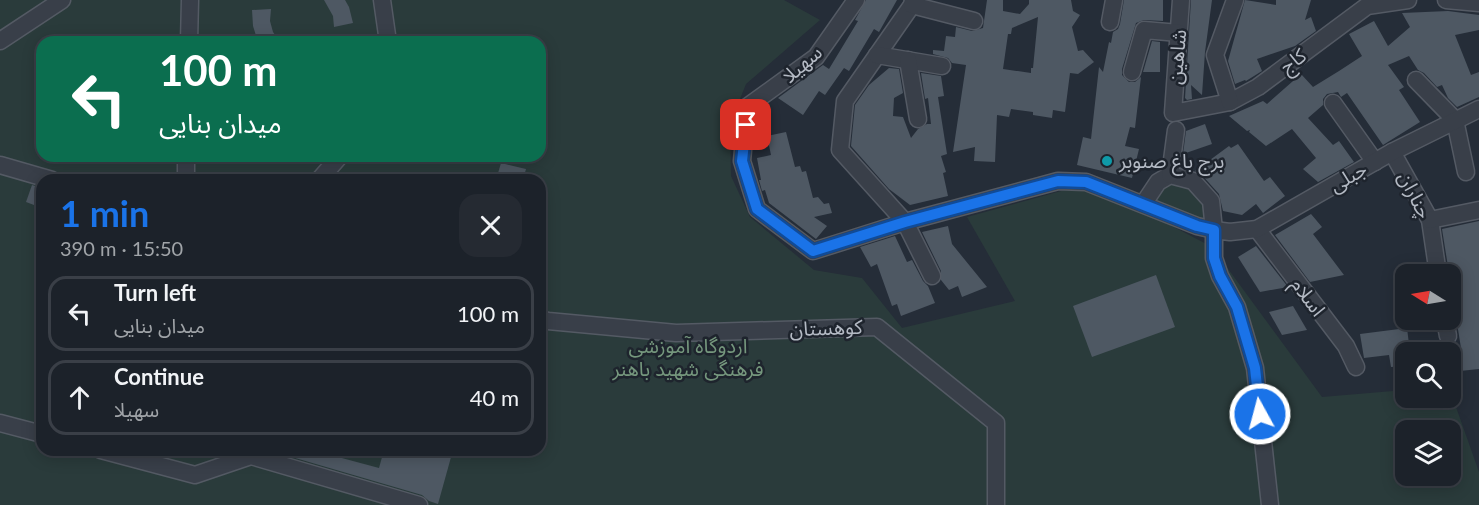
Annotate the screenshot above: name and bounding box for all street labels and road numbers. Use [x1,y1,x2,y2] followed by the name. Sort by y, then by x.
[1162,28,1191,85] street label: شاهین
[776,39,826,87] street label: سهیلا
[1274,42,1313,81] street label: کاج
[1324,156,1371,197] street label: جبلی
[1392,167,1438,223] street label: چناران
[1283,272,1331,323] street label: اسلام
[789,314,864,341] street label: کوهستان

